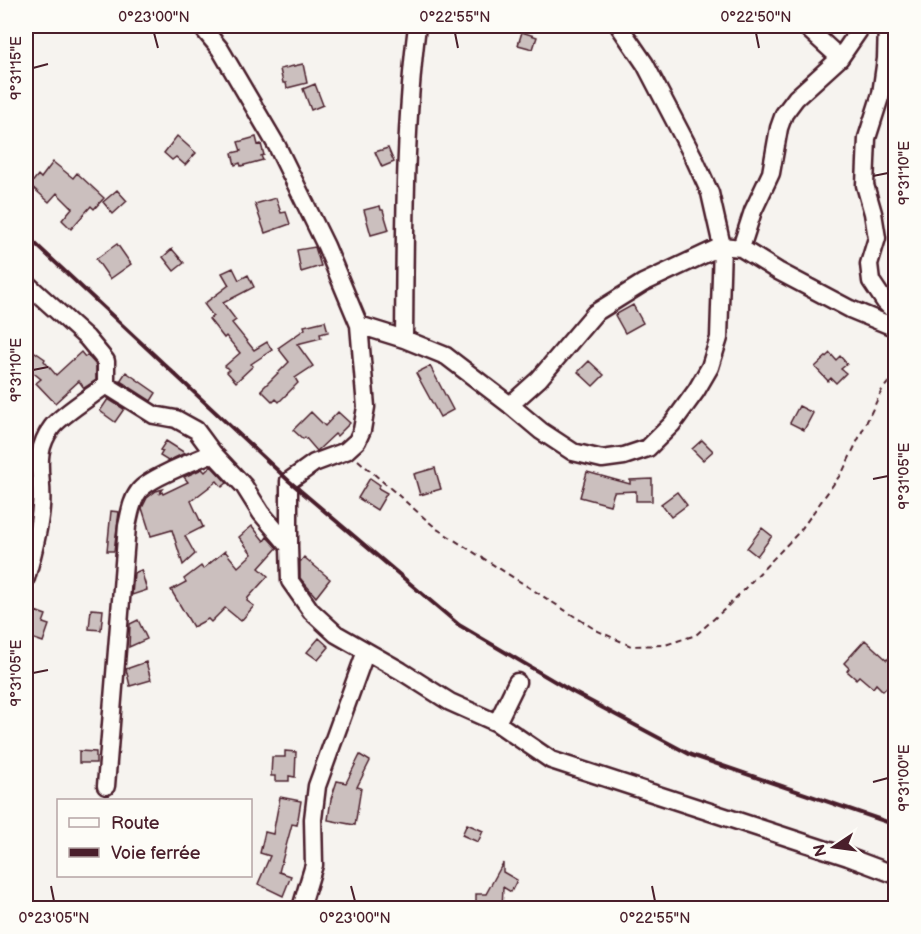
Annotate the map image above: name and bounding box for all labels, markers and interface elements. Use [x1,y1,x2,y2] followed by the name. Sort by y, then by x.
[118,8,190,27] text: 0°23'00"N
[420,8,490,27] text: 0°22'55"N
[720,8,792,27] text: 0°22'50"N
[7,36,26,100] text: 9°31'15"E
[895,141,914,205] text: 9°31'10"E
[7,338,26,402] text: 9°31'10"E
[895,442,914,509] text: 9°31'05"E
[7,639,26,706] text: 9°31'05"E
[895,744,914,812] text: 9°31'00"E
[57,799,252,877] legend
[111,813,160,834] text: Route
[804,817,864,877] north arrow
[810,842,831,858] text: N
[111,843,201,864] text: Voie ferrée
[18,909,90,928] text: 0°23'05"N
[319,909,391,928] text: 0°23'00"N
[620,909,690,928] text: 0°22'55"N

